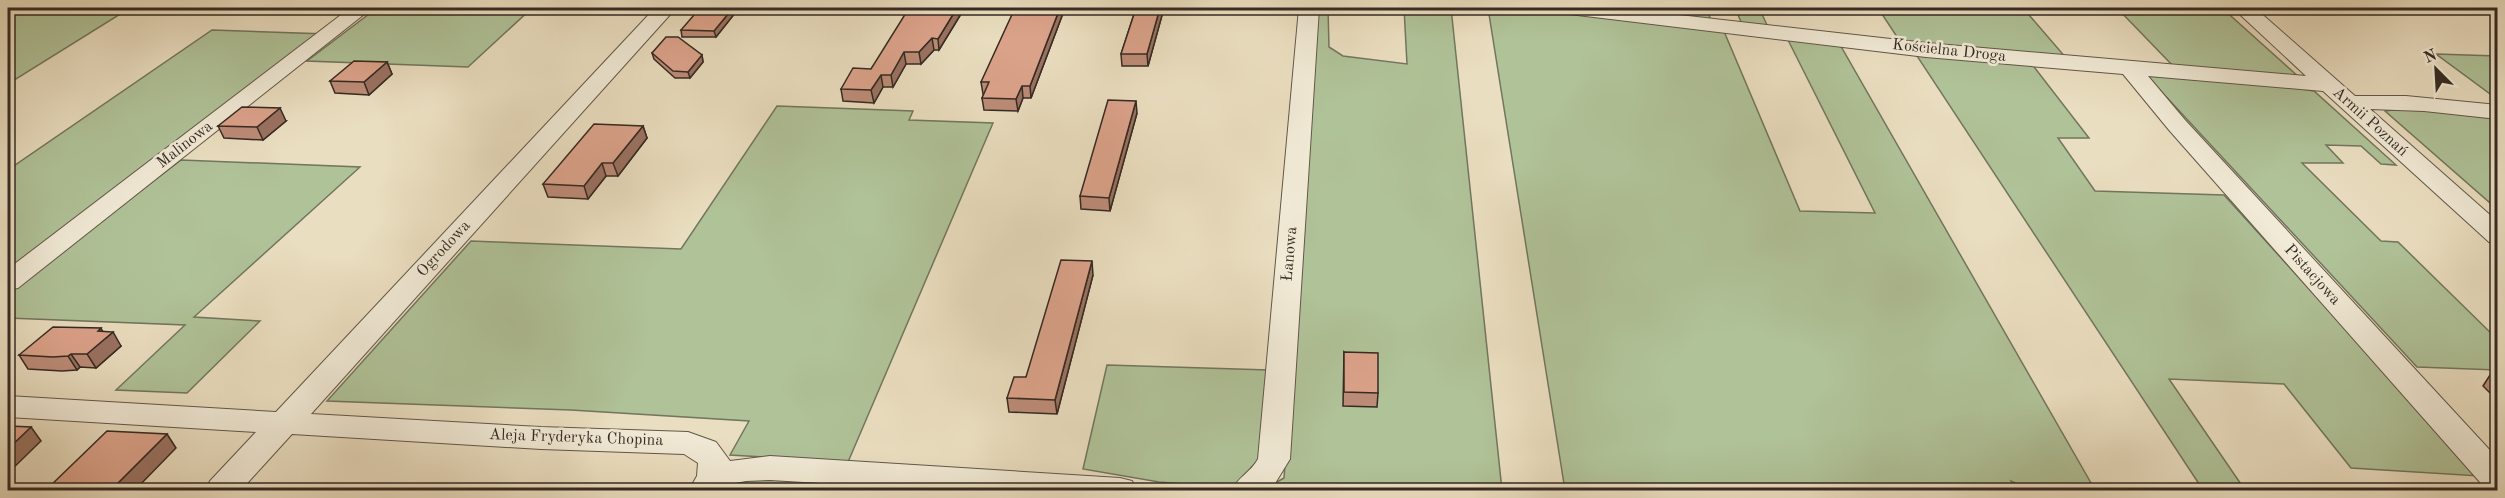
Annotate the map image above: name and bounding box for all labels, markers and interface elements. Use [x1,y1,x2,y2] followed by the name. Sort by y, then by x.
[1891,37,2007,65] street label: Kościelna Droga
[2406,39,2466,99] north arrow
[2422,47,2440,67] text: N
[2329,84,2411,160] street label: Armii Poznań
[154,118,216,172] street label: Malinowa
[414,218,474,280] street label: Ogrodowa
[1280,226,1300,282] street label: Łanowa
[2281,242,2343,308] street label: Pistacjowa
[489,427,664,449] street label: Aleja Fryderyka Chopina

